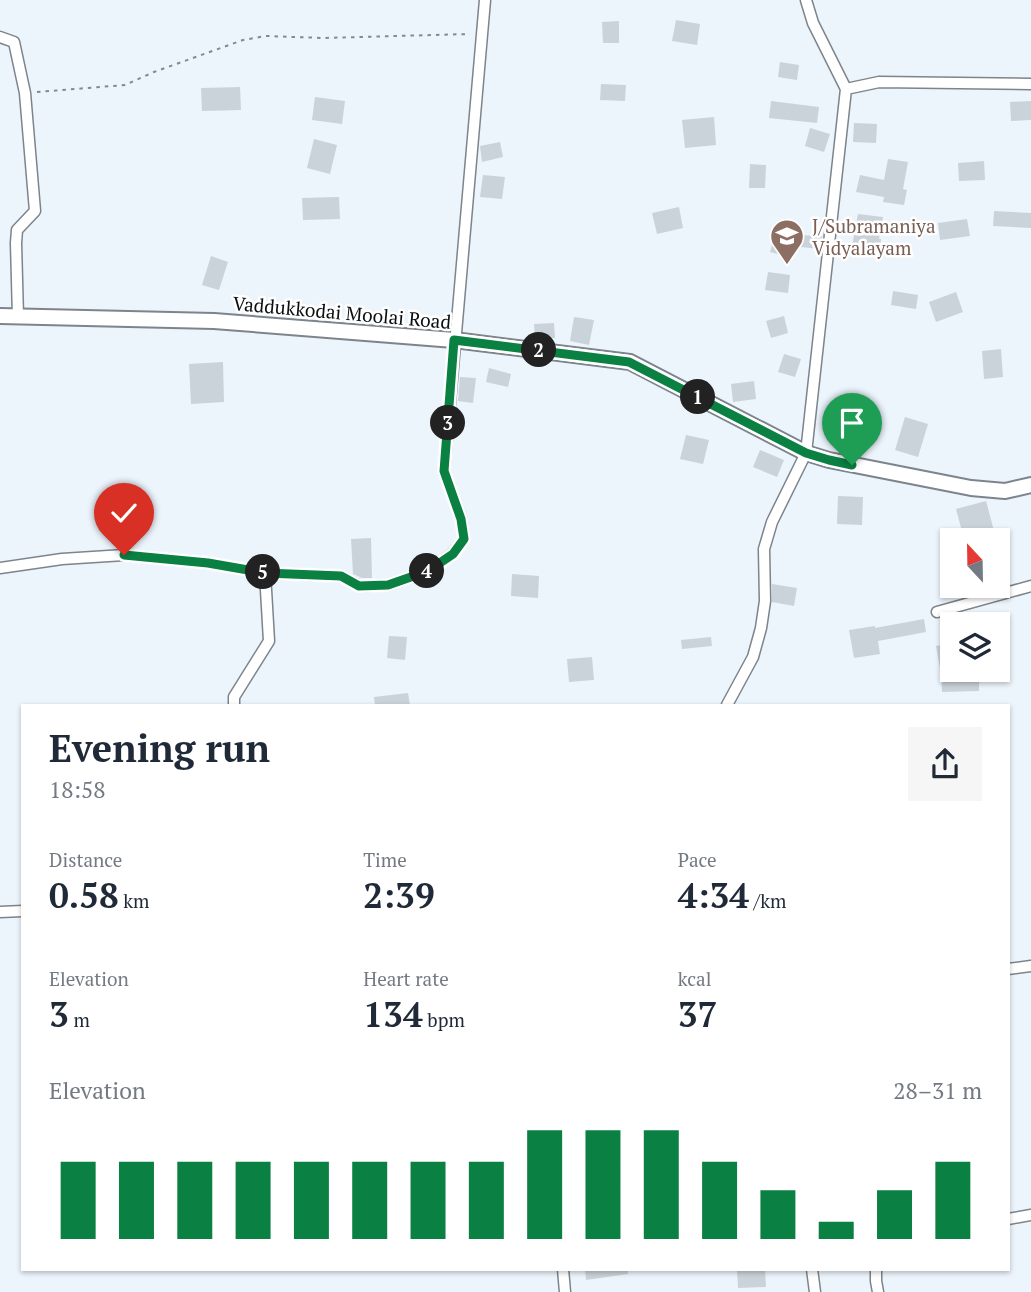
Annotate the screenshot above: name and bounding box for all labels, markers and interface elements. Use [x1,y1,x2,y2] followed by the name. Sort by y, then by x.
[812,213,936,260] place label: J/Subramaniya Vidyalayam
[768,217,806,266] school or university icon: J/Subramaniya Vidyalayam
[232,290,453,334] street label: Vaddukkodai Moolai Road
[522,332,556,368] pin: 2
[533,337,544,362] text: 2
[680,380,716,414] pin: 1
[692,384,703,409] text: 1
[822,393,882,465] pin
[833,404,871,442] icon: arrive
[430,406,466,440] pin: 3
[442,410,453,435] text: 3
[94,483,154,555] pin
[105,494,143,532] icon: check
[940,528,1010,598] north arrow
[940,528,1010,682] map controls
[246,554,280,590] pin: 5
[410,554,444,588] pin: 4
[421,558,432,583] text: 4
[257,559,268,584] text: 5
[940,612,1010,682] button: layers
[49,723,270,773] text: Evening run
[908,727,982,801] button: share
[49,774,106,805] text: 18:58
[49,847,122,872] text: Distance
[363,847,407,872] text: Time
[678,847,717,872] text: Pace
[49,872,119,918] text: 0.58
[363,872,435,918] text: 2:39
[678,872,749,918] text: 4:34
[119,888,150,913] text: km
[749,888,786,913] text: /km
[49,966,129,991] text: Elevation
[363,966,449,991] text: Heart rate
[678,966,711,991] text: kcal
[49,991,69,1037] text: 3
[363,991,423,1037] text: 134
[678,991,717,1037] text: 37
[69,1007,90,1032] text: m
[423,1007,465,1032] text: bpm
[49,1075,146,1106] text: Elevation
[893,1075,982,1106] text: 28–31 m

